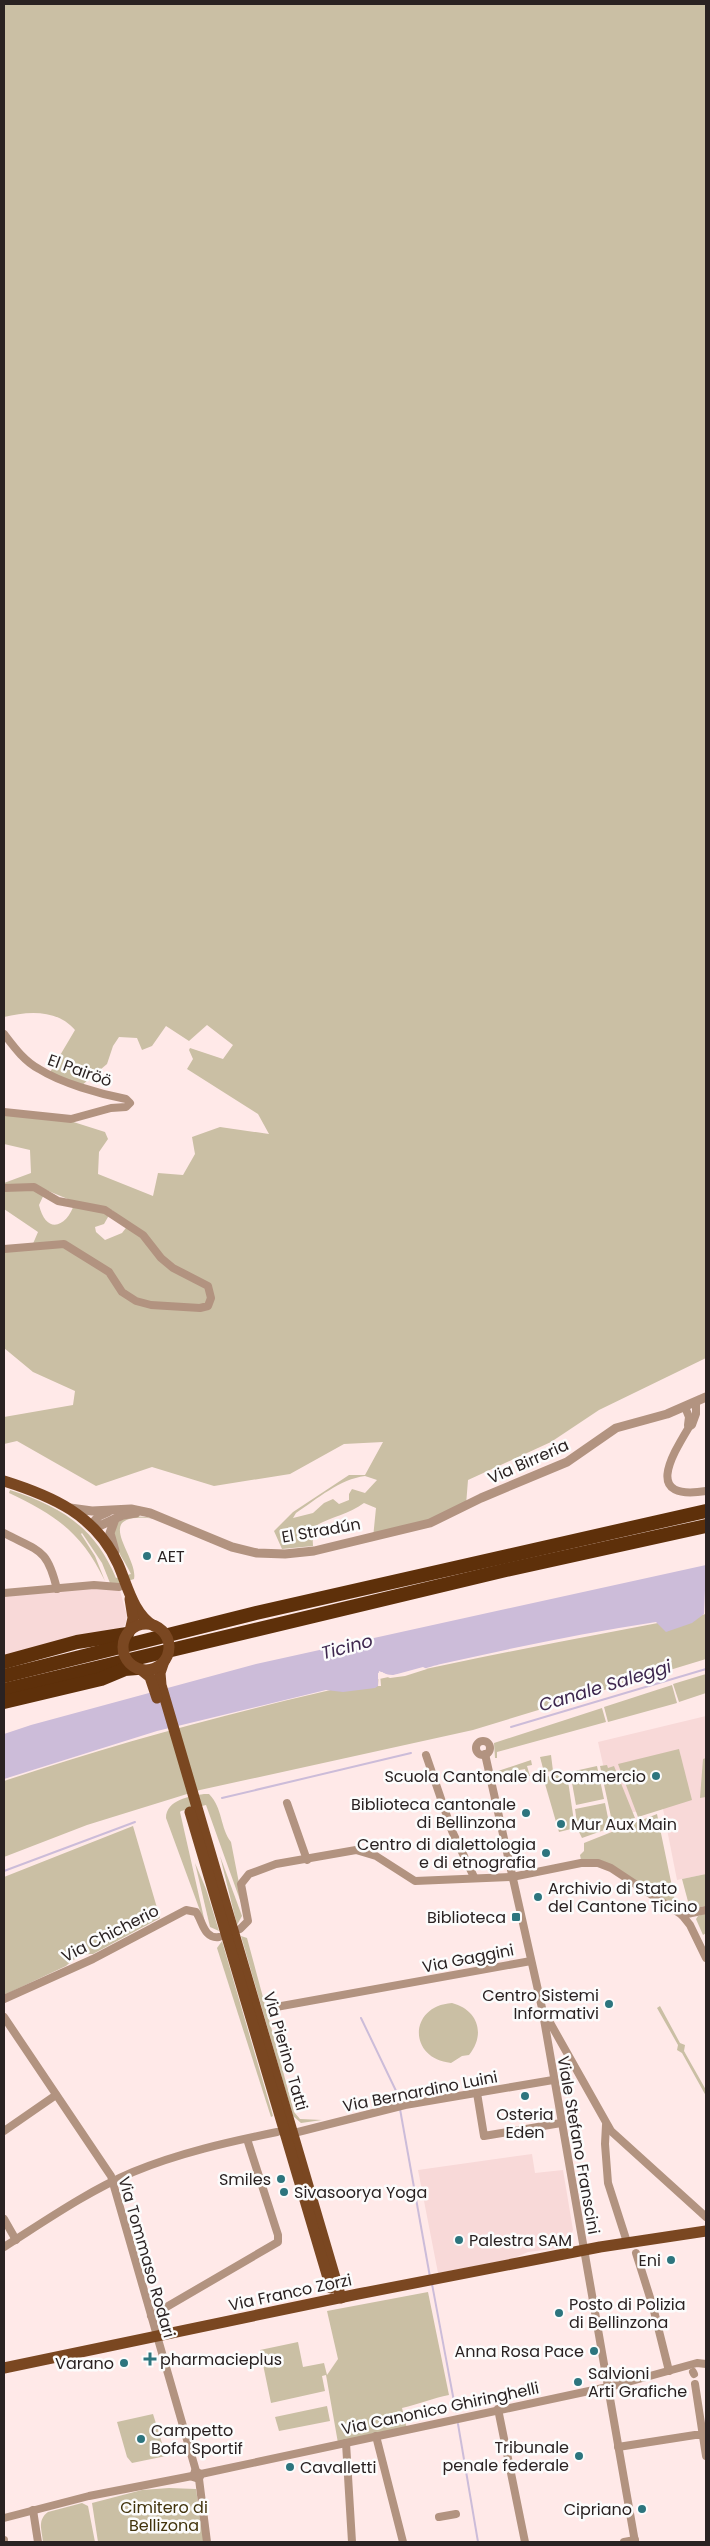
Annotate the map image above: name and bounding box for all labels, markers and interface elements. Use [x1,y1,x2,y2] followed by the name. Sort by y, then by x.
[44,1048,115,1093] street label: El Pairöö
[484,1433,572,1489] street label: Via Birreria
[280,1512,362,1549] street label: El Stradún
[157,1545,185,1568] place label: AET
[141,1550,153,1562] marker: AET
[318,1628,375,1665] water label: Ticino
[535,1653,675,1718] water label: Canale Saleggi
[384,1765,646,1788] place label: Scuola Cantonale di Commercio
[650,1770,662,1782] marker: Scuola Cantonale di Commercio
[351,1793,516,1834] place label: Biblioteca cantonale di Bellinzona
[520,1807,532,1819] marker: Biblioteca cantonale di Bellinzona
[571,1813,677,1836] place label: Mur Aux Main
[555,1818,567,1830] marker: Mur Aux Main
[357,1833,536,1874] place label: Centro di dialettologia e di etnografia
[540,1847,552,1859] marker: Centro di dialettologia e di etnografia
[548,1877,698,1918] place label: Archivio di Stato del Cantone Ticino
[532,1891,544,1903] marker: Archivio di Stato del Cantone Ticino
[58,1899,163,1968] street label: Via Chicherio
[427,1906,506,1929] place label: Biblioteca
[510,1911,522,1923] marker: Biblioteca
[420,1938,516,1979] street label: Via Gaggini
[482,1984,599,2025] place label: Centro Sistemi Informativi
[258,1989,313,2113] street label: Via Pierino Tatti
[603,1998,615,2010] marker: Centro Sistemi Informativi
[551,2054,606,2236] street label: Viale Stefano Franscini
[341,2065,500,2118] street label: Via Bernardino Luini
[519,2090,531,2102] marker: Osteria Eden
[496,2103,554,2144] place label: Osteria Eden
[219,2168,271,2191] place label: Smiles
[275,2173,287,2185] marker: Smiles
[112,2174,181,2341] street label: Via Tommaso Rodari
[294,2181,427,2204] place label: Sivasoorya Yoga
[278,2186,290,2198] marker: Sivasoorya Yoga
[469,2229,572,2252] place label: Palestra SAM
[453,2234,465,2246] marker: Palestra SAM
[639,2249,661,2272] place label: Eni
[665,2254,677,2266] marker: Eni
[226,2268,354,2317] street label: Via Franco Zorzi
[569,2293,686,2334] place label: Posto di Polizia di Bellinzona
[553,2307,565,2319] marker: Posto di Polizia di Bellinzona
[455,2340,584,2363] place label: Anna Rosa Pace
[588,2345,600,2357] marker: Anna Rosa Pace
[160,2348,282,2371] place label: pharmacieplus
[55,2352,114,2375] place label: Varano
[144,2353,156,2365] marker: pharmacieplus
[118,2357,130,2369] marker: Varano
[588,2362,687,2403] place label: Salvioni Arti Grafiche
[339,2376,541,2441] street label: Via Canonico Ghiringhelli
[572,2376,584,2388] marker: Salvioni Arti Grafiche
[151,2419,243,2460] place label: Campetto Bofa Sportif
[135,2433,147,2445] marker: Campetto Bofa Sportif
[443,2436,569,2477] place label: Tribunale penale federale
[573,2450,585,2462] marker: Tribunale penale federale
[300,2456,376,2479] place label: Cavalletti
[284,2461,296,2473] marker: Cavalletti
[120,2496,208,2537] park label: Cimitero di Bellizona
[564,2498,632,2521] place label: Cipriano
[636,2503,648,2515] marker: Cipriano

